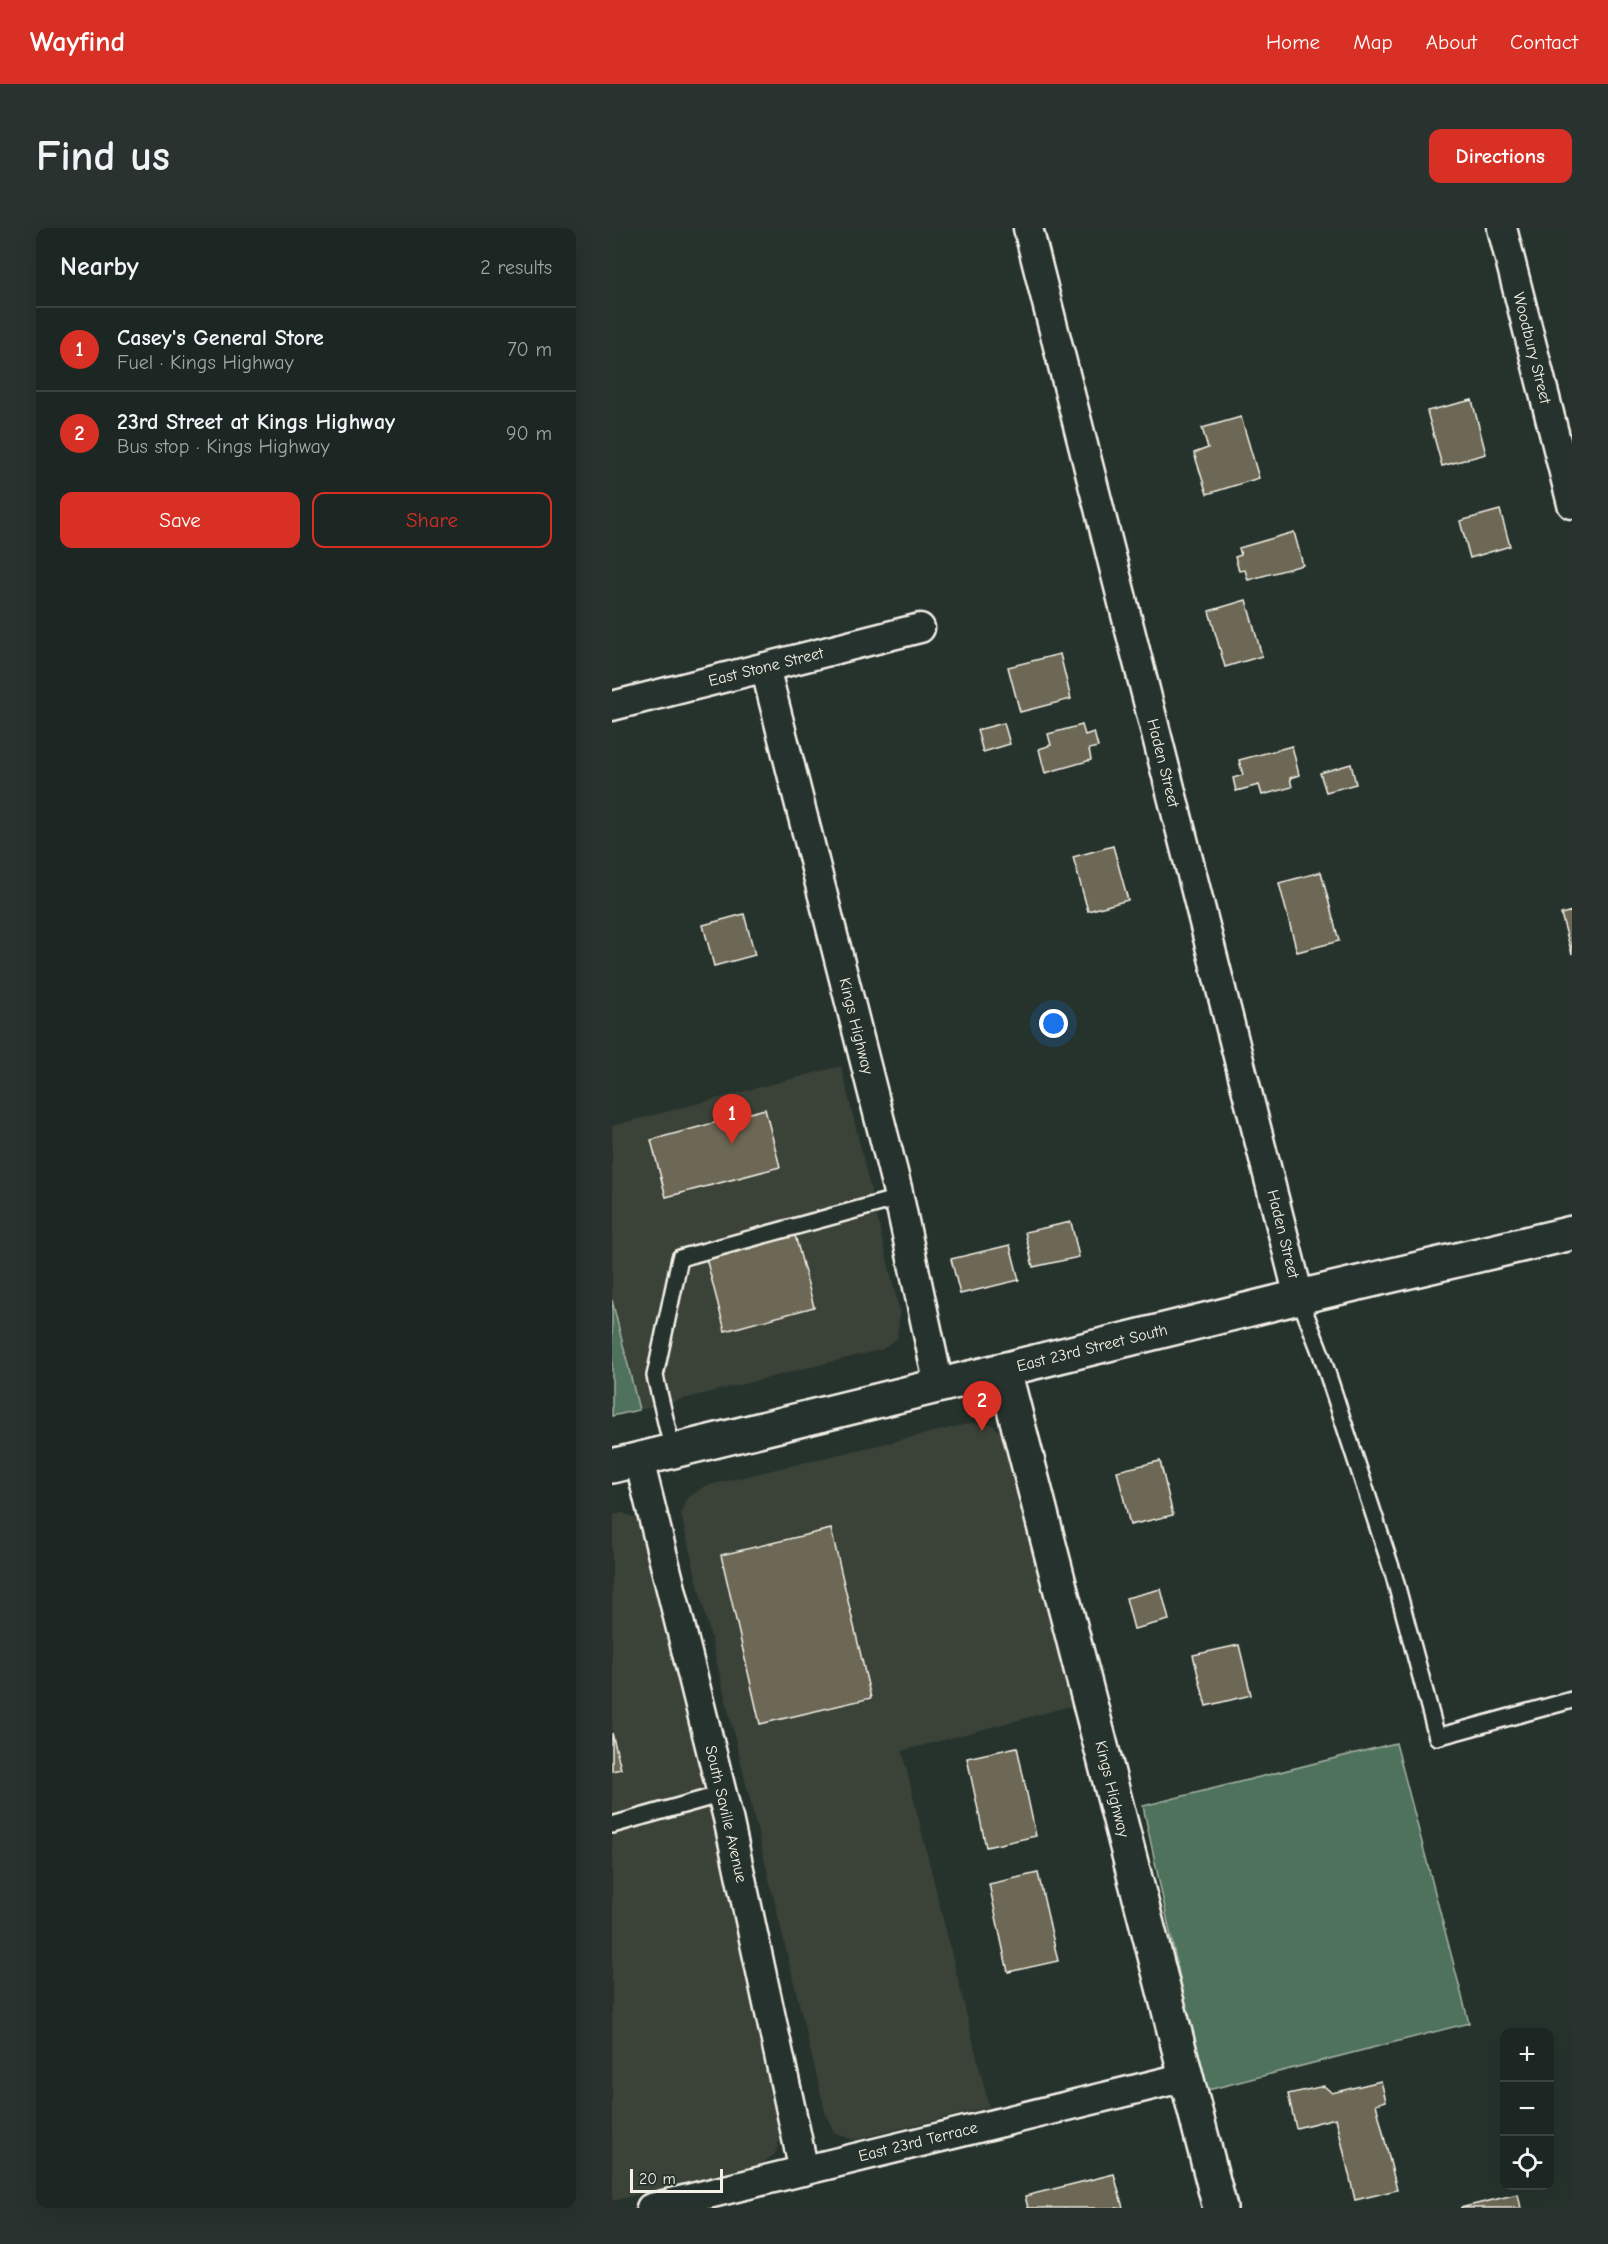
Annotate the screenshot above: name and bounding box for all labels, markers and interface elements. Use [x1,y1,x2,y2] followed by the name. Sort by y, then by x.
[30,26,125,58] text: Wayfind
[1266,30,1320,54] text: Home
[1353,30,1393,54] text: Map
[1426,30,1477,54] text: About
[1510,30,1578,54] text: Contact
[1429,129,1572,183] button: Directions
[36,132,170,181] text: Find us
[60,252,139,282] text: Nearby
[480,256,552,279] text: 2 results
[1509,290,1555,406] street label: Woodbury Street
[117,325,324,351] text: Casey's General Store
[76,338,83,361] text: 1
[507,338,552,361] text: 70 m
[117,351,294,374] text: Fuel · Kings Highway
[117,409,395,435] text: 23rd Street at Kings Highway
[75,422,84,445] text: 2
[506,422,552,445] text: 90 m
[117,435,330,458] text: Bus stop · Kings Highway
[60,492,300,548] button: Save
[312,492,552,548] button: Share
[706,644,826,690] street label: East Stone Street
[1143,717,1183,810] street label: Haden Street
[835,976,877,1077] street label: Kings Highway
[1039,1009,1068,1038] your location
[712,1094,752,1144] pin: 1
[1263,1188,1303,1281] street label: Haden Street
[1015,1321,1169,1375] street label: East 23rd Street South
[962,1382,1001,1431] pin: 2
[1091,1739,1133,1840] street label: Kings Highway
[701,1744,751,1884] street label: South Saville Avenue
[1500,2028,1554,2190] map controls
[1500,2028,1554,2082] button: +
[1500,2082,1554,2136] button: −
[857,2118,979,2166] street label: East 23rd Terrace
[1500,2136,1554,2190] button: locate
[630,2166,723,2194] scale bar
[639,2170,676,2188] text: 20 m

